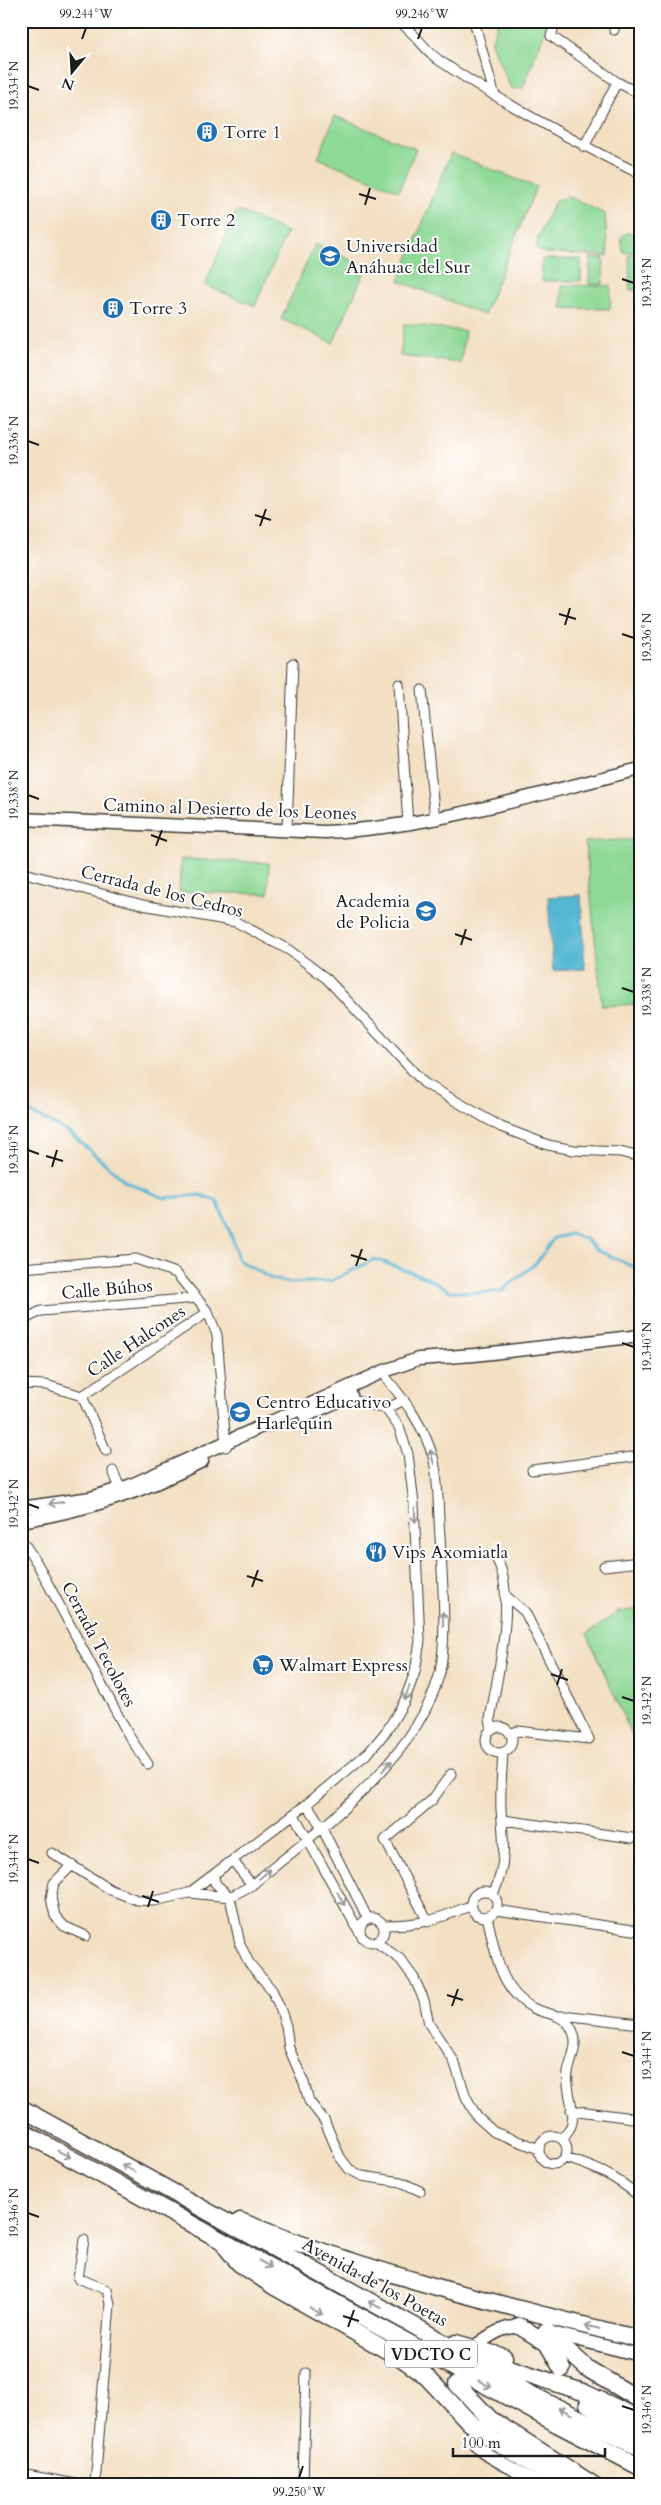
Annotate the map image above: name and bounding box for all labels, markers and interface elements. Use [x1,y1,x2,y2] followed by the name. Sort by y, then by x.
[59,6,113,22] text: 99.244°W
[395,6,449,22] text: 99.246°W
[48,48,98,98] north arrow
[6,60,22,111] text: 19.334°N
[59,73,77,95] text: N
[195,120,219,144] building icon: Torre 1
[223,120,281,145] place label: Torre 1
[149,208,173,232] building icon: Torre 2
[177,208,235,233] place label: Torre 2
[346,234,470,280] place label: Universidad Anáhuac del Sur
[318,244,342,268] school or university icon: Universidad Anáhuac del Sur
[639,257,655,308] text: 19.334°N
[101,296,125,320] building icon: Torre 3
[129,296,187,321] place label: Torre 3
[6,415,22,466] text: 19.336°N
[639,612,655,663] text: 19.336°N
[6,769,22,820] text: 19.338°N
[103,793,357,826] street label: Camino al Desierto de los Leones
[78,859,246,924] street label: Cerrada de los Cedros
[335,889,410,935] place label: Academia de Policia
[414,899,438,923] school or university icon: Academia de Policia
[639,966,655,1017] text: 19.338°N
[6,1124,22,1175] text: 19.340°N
[60,1273,154,1306] street label: Calle Búhos
[82,1299,190,1384] street label: Calle Halcones
[639,1321,655,1372] text: 19.340°N
[256,1390,391,1436] place label: Centro Educativo Harlequin
[228,1400,252,1424] school or university icon: Centro Educativo Harlequin
[427,1449,436,1465] one-way arrow
[6,1478,22,1529] text: 19.342°N
[48,1499,64,1509] one-way arrow
[410,1506,420,1523] one-way arrow
[364,1540,388,1564] restaurant icon: Vips Axomiatla
[392,1540,509,1565] place label: Vips Axomiatla
[55,1577,142,1711] street label: Cerrada Tecolotes
[438,1611,447,1627] one-way arrow
[251,1653,275,1677] supermarket icon: Walmart Express
[278,1653,408,1678] place label: Walmart Express
[639,1675,655,1726] text: 19.342°N
[402,1685,411,1700] one-way arrow
[381,1759,393,1772] one-way arrow
[6,1833,22,1884] text: 19.344°N
[259,1868,272,1880] one-way arrow
[336,1891,346,1906] one-way arrow
[639,2030,655,2081] text: 19.344°N
[56,2150,71,2159] one-way arrow
[121,2163,136,2173] one-way arrow
[6,2187,22,2238] text: 19.346°N
[297,2232,452,2333] street label: Avenida de los Poetas
[258,2259,273,2269] one-way arrow
[368,2300,383,2309] one-way arrow
[308,2307,322,2317] one-way arrow
[585,2322,601,2331] one-way arrow
[385,2340,477,2368] road number: VDCTO C
[477,2379,492,2389] one-way arrow
[639,2384,655,2435] text: 19.346°N
[558,2406,573,2416] one-way arrow
[453,2425,606,2457] scale bar
[461,2433,501,2453] text: 100 m
[272,2484,326,2500] text: 99.250°W

